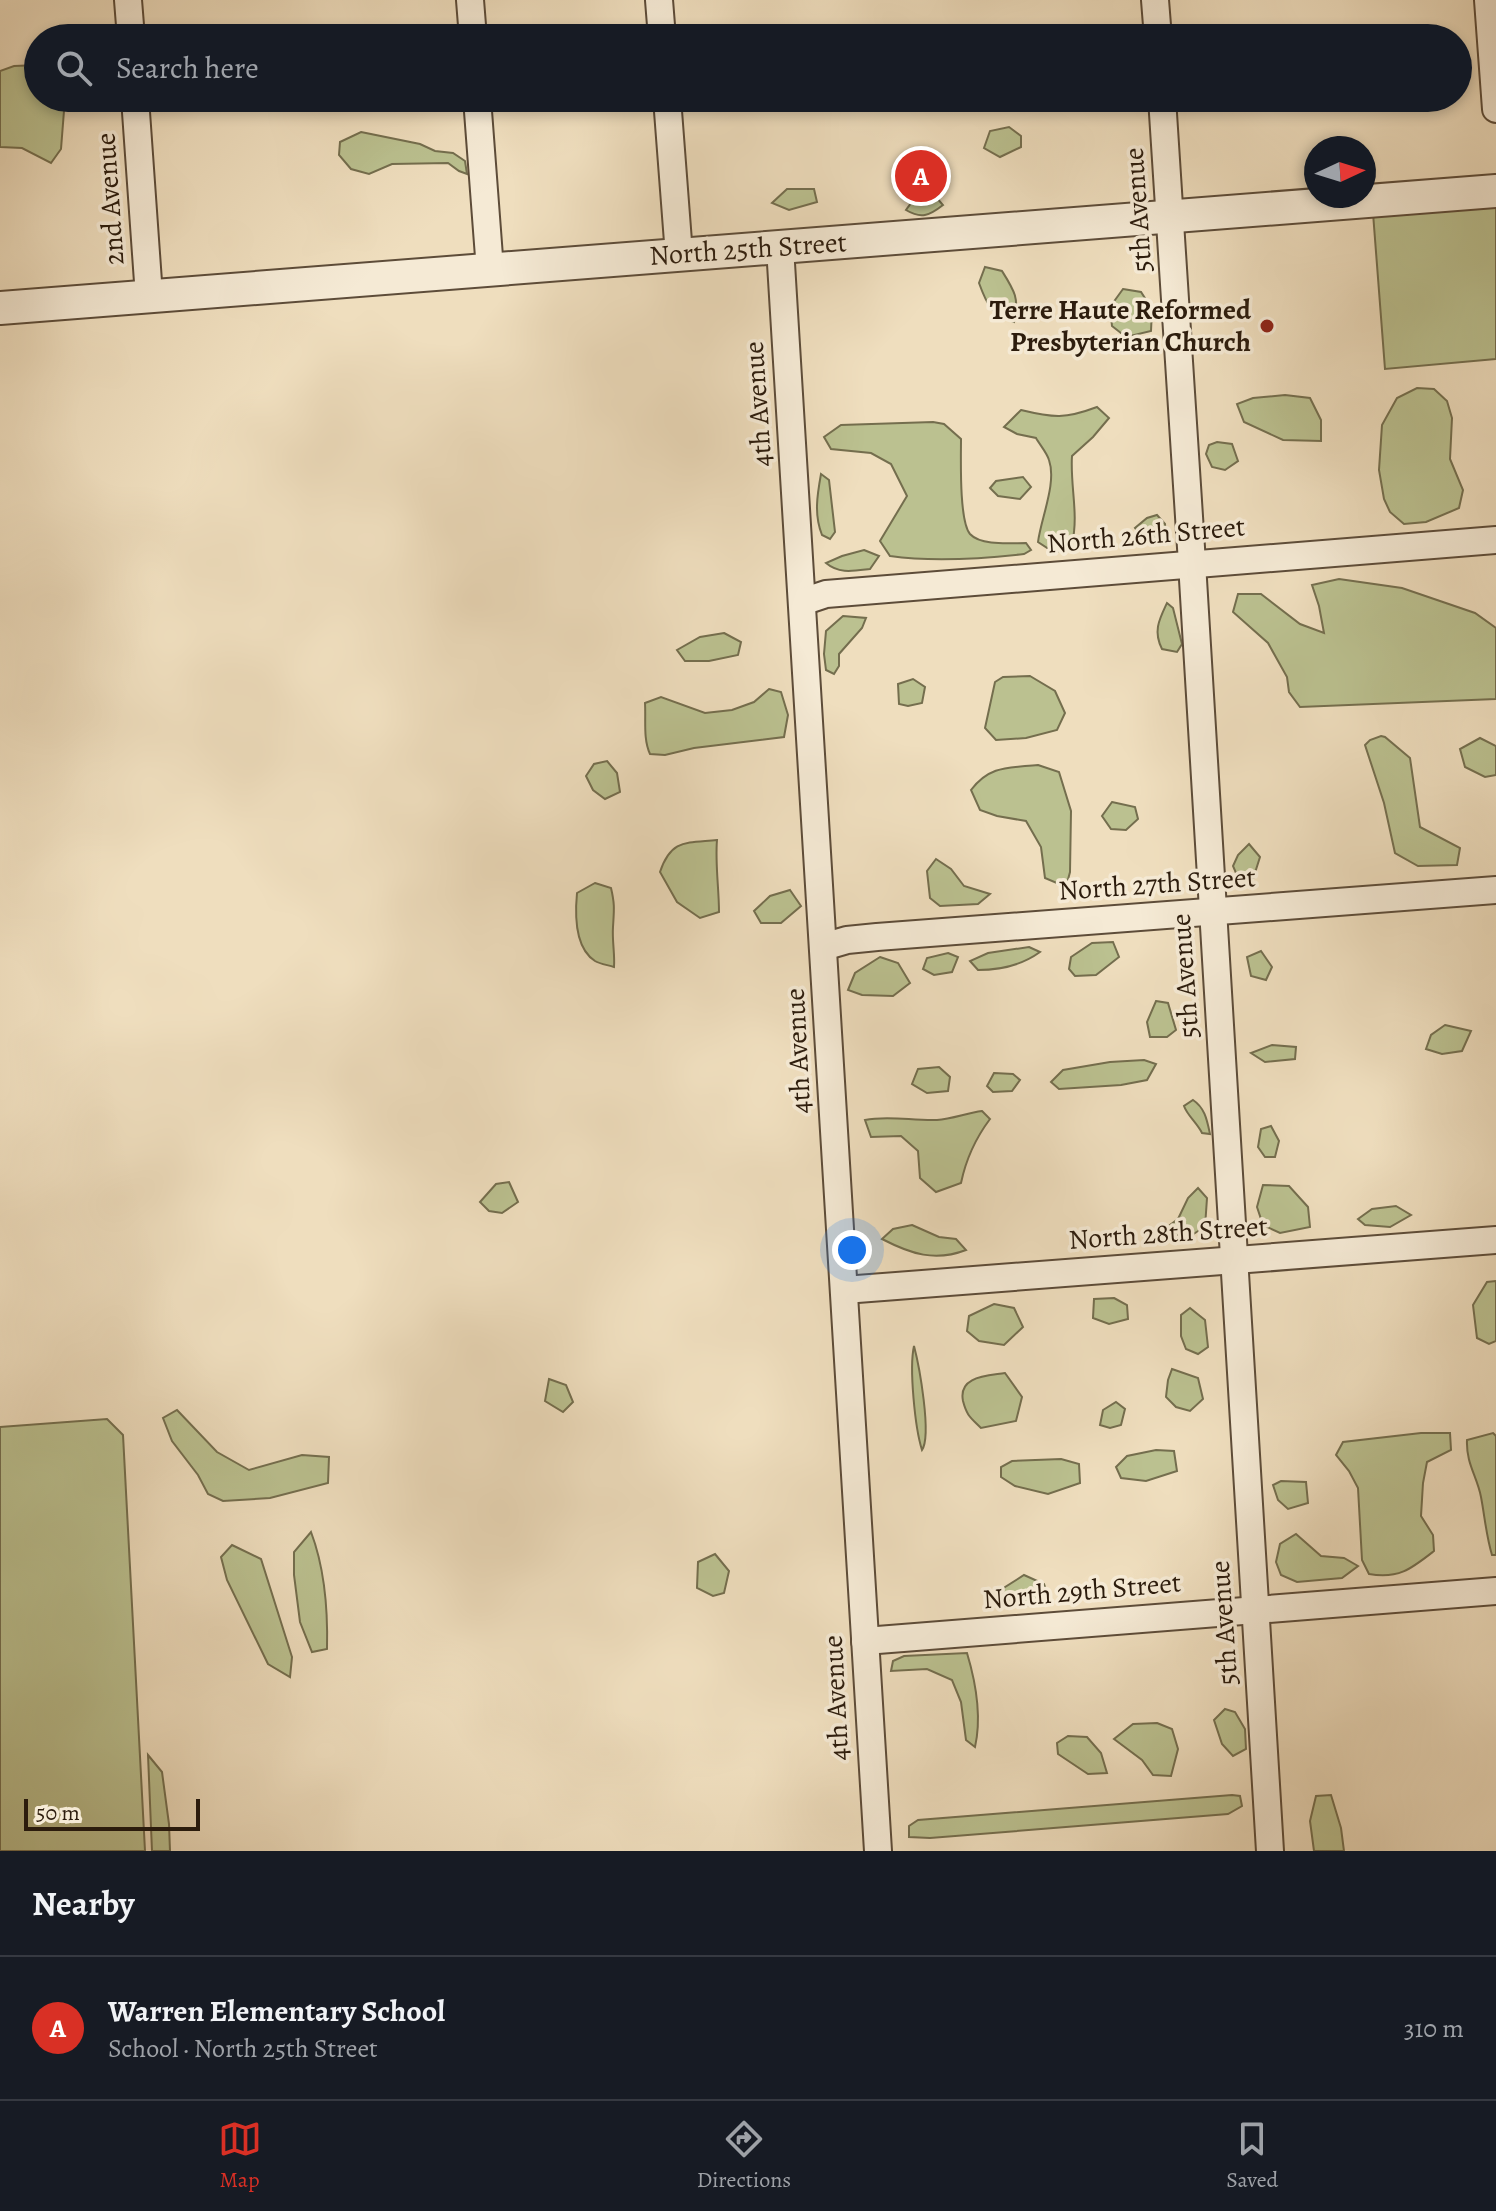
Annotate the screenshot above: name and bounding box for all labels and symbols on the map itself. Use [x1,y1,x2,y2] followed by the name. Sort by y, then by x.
[86,132,134,266] street label: 2nd Avenue
[1304,136,1376,208] north arrow
[895,146,947,206] pin: A
[1115,146,1161,274] street label: 5th Avenue
[648,223,848,275] street label: North 25th Street
[990,291,1252,361] place label: Terre Haute Reformed Presbyterian Church
[1258,317,1276,335] marker: Terre Haute Reformed Presbyterian Church
[735,340,781,468] street label: 4th Avenue
[1045,507,1247,563] street label: North 26th Street
[1057,858,1257,910] street label: North 27th Street
[1162,912,1208,1040] street label: 5th Avenue
[776,987,820,1115] street label: 4th Avenue
[1067,1207,1269,1259] street label: North 28th Street
[832,1230,872,1270] your location
[1201,1559,1247,1687] street label: 5th Avenue
[981,1563,1183,1619] street label: North 29th Street
[814,1634,858,1762] street label: 4th Avenue
[24,1795,200,1831] scale bar

